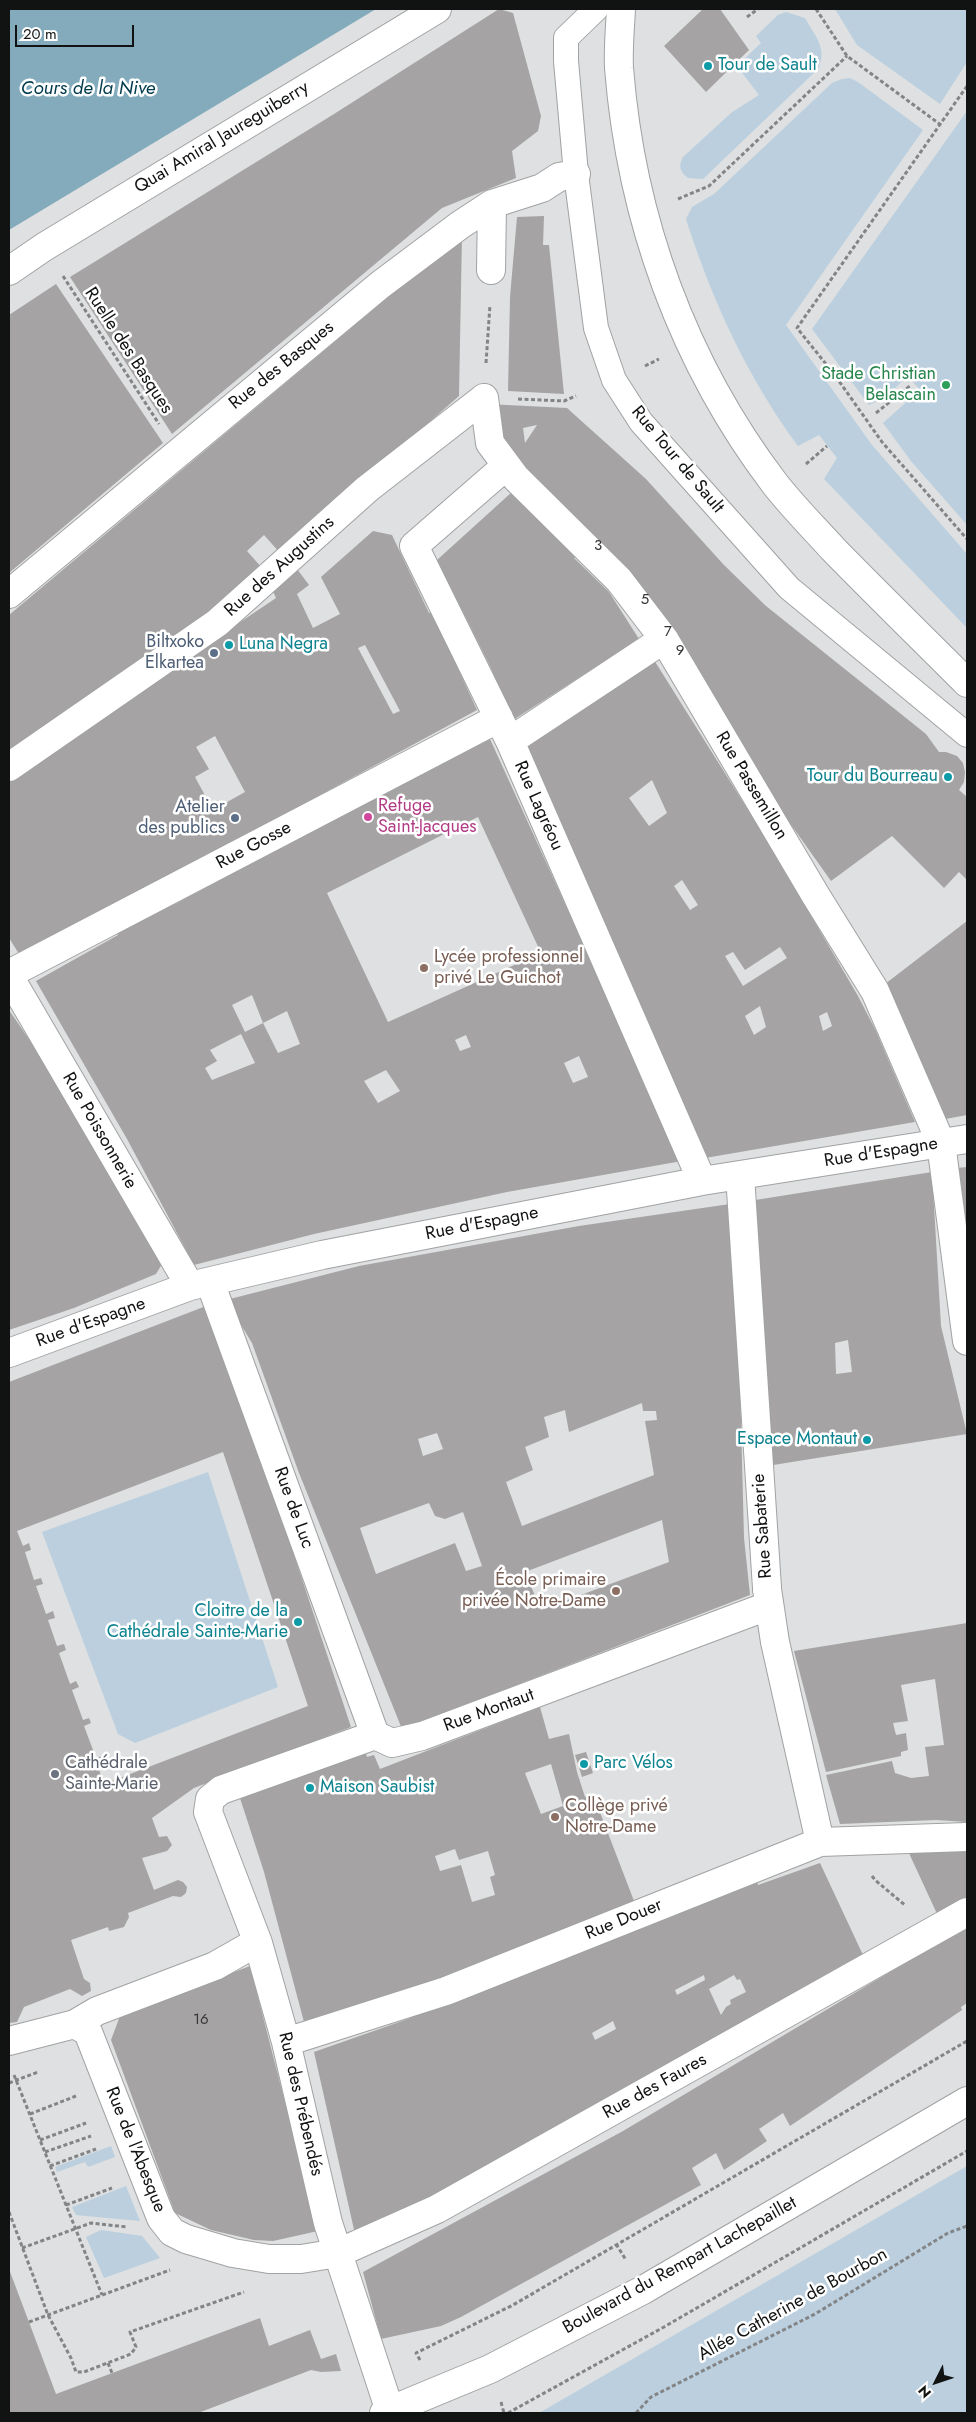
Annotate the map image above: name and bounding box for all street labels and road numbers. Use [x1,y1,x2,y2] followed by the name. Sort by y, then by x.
[131,77,313,199] street label: Quai Amiral Jaureguiberry
[79,284,177,418] street label: Ruelle des Basques
[225,317,339,415] street label: Rue des Basques
[626,402,728,518] street label: Rue Tour de Sault
[221,512,339,622] street label: Rue des Augustins
[710,728,792,844] street label: Rue Passemillon
[509,758,567,854] street label: Rue Lagréou
[213,817,295,875] street label: Rue Gosse
[57,1069,141,1193] street label: Rue Poissonnerie
[823,1133,939,1173] street label: Rue d'Espagne
[424,1202,540,1246] street label: Rue d'Espagne
[33,1293,149,1353] street label: Rue d'Espagne
[268,1464,318,1552] street label: Rue de Luc
[749,1473,777,1579] street label: Rue Sabaterie
[441,1685,537,1737] street label: Rue Montaut
[582,1895,666,1945] street label: Rue Douer
[273,2030,327,2178] street label: Rue des Prébendés
[599,2050,711,2124] street label: Rue des Faures
[100,2084,170,2216] street label: Rue de l'Abesque
[559,2193,801,2339] street label: Boulevard du Rempart Lachepaillet
[695,2244,891,2366] street label: Allée Catherine de Bourbon

